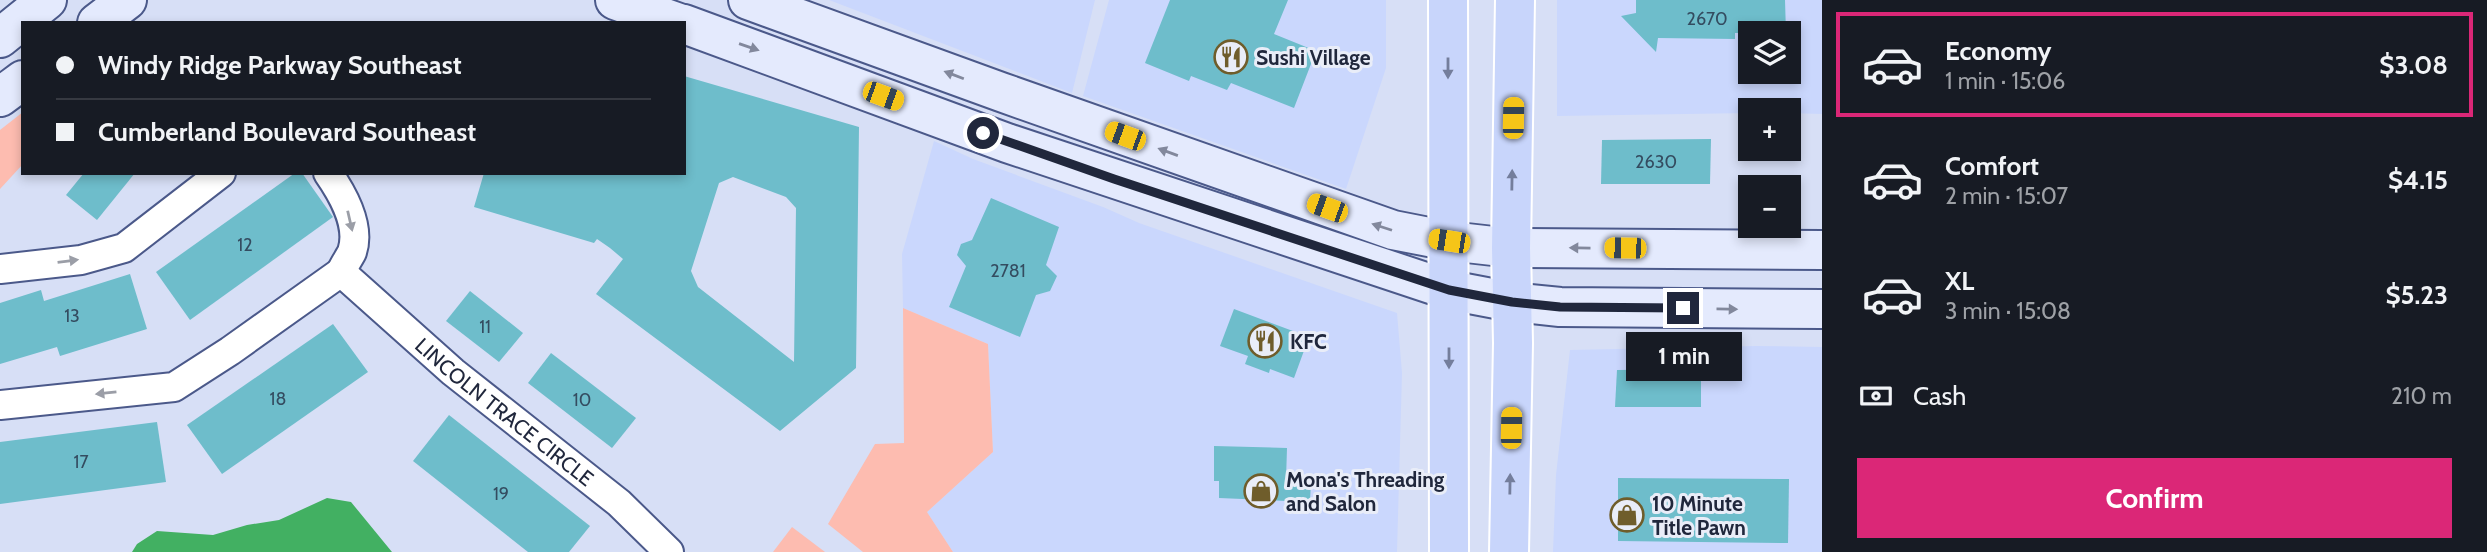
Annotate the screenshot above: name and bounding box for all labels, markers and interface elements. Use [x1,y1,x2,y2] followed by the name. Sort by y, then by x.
[1687,8,1727,30] house number: 2670
[1738,21,1801,238] map controls
[1738,21,1801,84] button: layers
[1861,33,1924,96] icon: car
[1945,35,2051,67] text: Economy
[1212,38,1250,76] restaurant icon: Sushi Village
[738,42,759,53] one-way arrow
[1256,45,1371,70] place label: Sushi Village
[98,49,462,81] text: Windy Ridge Parkway Southeast
[2379,49,2448,81] text: $3.08
[1442,57,1454,79] one-way arrow
[1945,67,2065,95] text: 1 min · 15:06
[943,69,964,80] one-way arrow
[860,79,907,113] car
[1503,97,1524,139] car
[1738,98,1801,161] button: +
[98,116,476,148] text: Cumberland Boulevard Southeast
[967,117,999,149] route start
[1102,119,1149,153] car
[1157,146,1178,157] one-way arrow
[1861,148,1924,211] icon: car
[1945,150,2039,182] text: Comfort
[1635,151,1677,173] house number: 2630
[2388,164,2448,196] text: $4.15
[1506,169,1518,191] one-way arrow
[1738,175,1801,238] button: −
[1945,182,2068,210] text: 2 min · 15:07
[1304,191,1351,225] car
[345,210,356,232] one-way arrow
[1372,221,1393,232] one-way arrow
[1427,227,1472,255] car
[237,234,253,256] house number: 12
[1604,237,1647,259] car
[1568,242,1590,254] one-way arrow
[57,256,79,267] one-way arrow
[990,260,1026,282] house number: 2781
[1861,263,1924,326] icon: car
[1945,265,1974,297] text: XL
[2385,279,2448,311] text: $5.23
[1667,292,1699,324] route end
[1945,297,2071,325] text: 3 min · 15:08
[1716,303,1738,315] one-way arrow
[64,305,80,327] house number: 13
[479,316,491,338] house number: 11
[1246,322,1284,360] restaurant icon: KFC
[1290,329,1327,354] place label: KFC
[411,332,599,491] street label: LINCOLN TRACE CIRCLE
[1625,332,1741,382] callout: 1 min
[1658,342,1710,370] text: 1 min
[1443,348,1455,370] one-way arrow
[1857,377,1895,415] icon: cash
[1913,380,1966,412] text: Cash
[2391,382,2452,410] text: 210 m
[94,388,116,399] one-way arrow
[270,388,286,410] house number: 18
[573,389,591,411] house number: 10
[1501,407,1522,449] car
[74,451,88,473] house number: 17
[1857,458,2452,538] button: Confirm
[1286,467,1445,516] place label: Mona's Threading and Salon
[1242,472,1280,510] shop icon: Mona's Threading and Salon
[1504,473,1515,495] one-way arrow
[493,483,509,505] house number: 19
[1652,491,1746,540] place label: 10 Minute Title Pawn
[1608,496,1646,534] shop icon: 10 Minute Title Pawn

